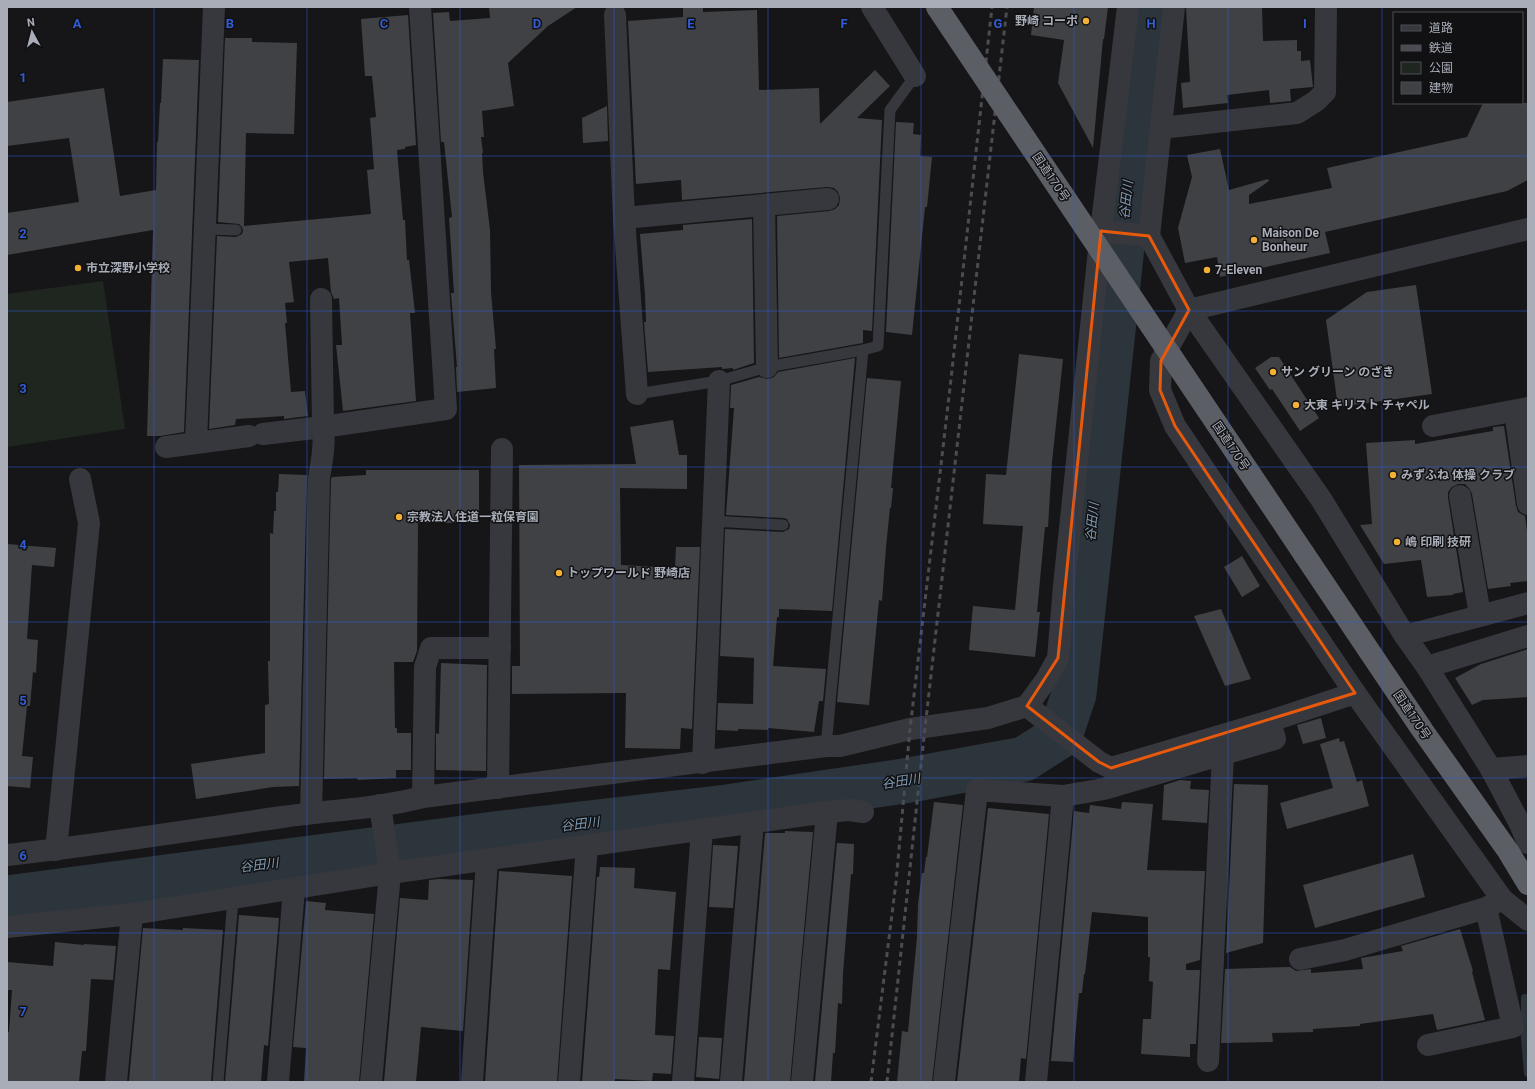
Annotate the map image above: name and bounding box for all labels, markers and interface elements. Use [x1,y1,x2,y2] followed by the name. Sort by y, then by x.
[12,12,52,52] north arrow
[1393,12,1523,104] legend
[1015,14,1078,28] place label: 野崎 コーポ
[26,16,36,29] text: N
[73,16,82,31] text: A
[226,16,234,31] text: B
[380,16,389,31] text: C
[533,16,541,31] text: D
[687,16,695,31] text: E
[840,16,848,31] text: F
[994,16,1003,31] text: G
[1081,16,1091,26] marker: 野崎 コーポ
[1146,16,1156,31] text: H
[1303,16,1307,31] text: I
[1429,21,1453,35] text: 道路
[1429,41,1453,55] text: 鉄道
[1429,61,1453,75] text: 公園
[19,70,27,85] text: 1
[1429,81,1453,95] text: 建物
[1029,150,1073,204] street label: 国道170号
[1117,178,1136,220] water label: 谷田川
[19,226,27,241] text: 2
[1262,226,1320,254] place label: Maison De Bonheur
[1249,235,1259,245] marker: Maison De Bonheur
[86,261,170,275] place label: 市立深野小学校
[73,263,83,273] marker: 市立深野小学校
[1215,263,1262,277] place label: 7-Eleven
[1202,265,1212,275] marker: 7-Eleven
[1281,365,1394,379] place label: サン グリーン のざき
[1268,367,1278,377] marker: サン グリーン のざき
[19,381,27,396] text: 3
[1304,398,1430,412] place label: 大東 キリスト チャペル
[1291,400,1301,410] marker: 大東 キリスト チャペル
[1209,419,1253,473] street label: 国道170号
[1401,468,1515,482] place label: みずふね 体操 クラブ
[1388,470,1398,480] marker: みずふね 体操 クラブ
[1083,500,1102,542] water label: 谷田川
[407,510,539,524] place label: 宗教法人住道一粒保育園
[394,512,404,522] marker: 宗教法人住道一粒保育園
[1405,535,1471,549] place label: 嶋 印刷 技研
[19,537,27,552] text: 4
[1392,537,1402,547] marker: 嶋 印刷 技研
[567,566,690,580] place label: トップワールド 野崎店
[554,568,564,578] marker: トップワールド 野崎店
[1390,688,1434,742] street label: 国道170号
[19,693,27,708] text: 5
[881,770,923,791] water label: 谷田川
[560,814,602,834] water label: 谷田川
[19,848,27,863] text: 6
[239,855,281,875] water label: 谷田川
[19,1004,27,1019] text: 7

